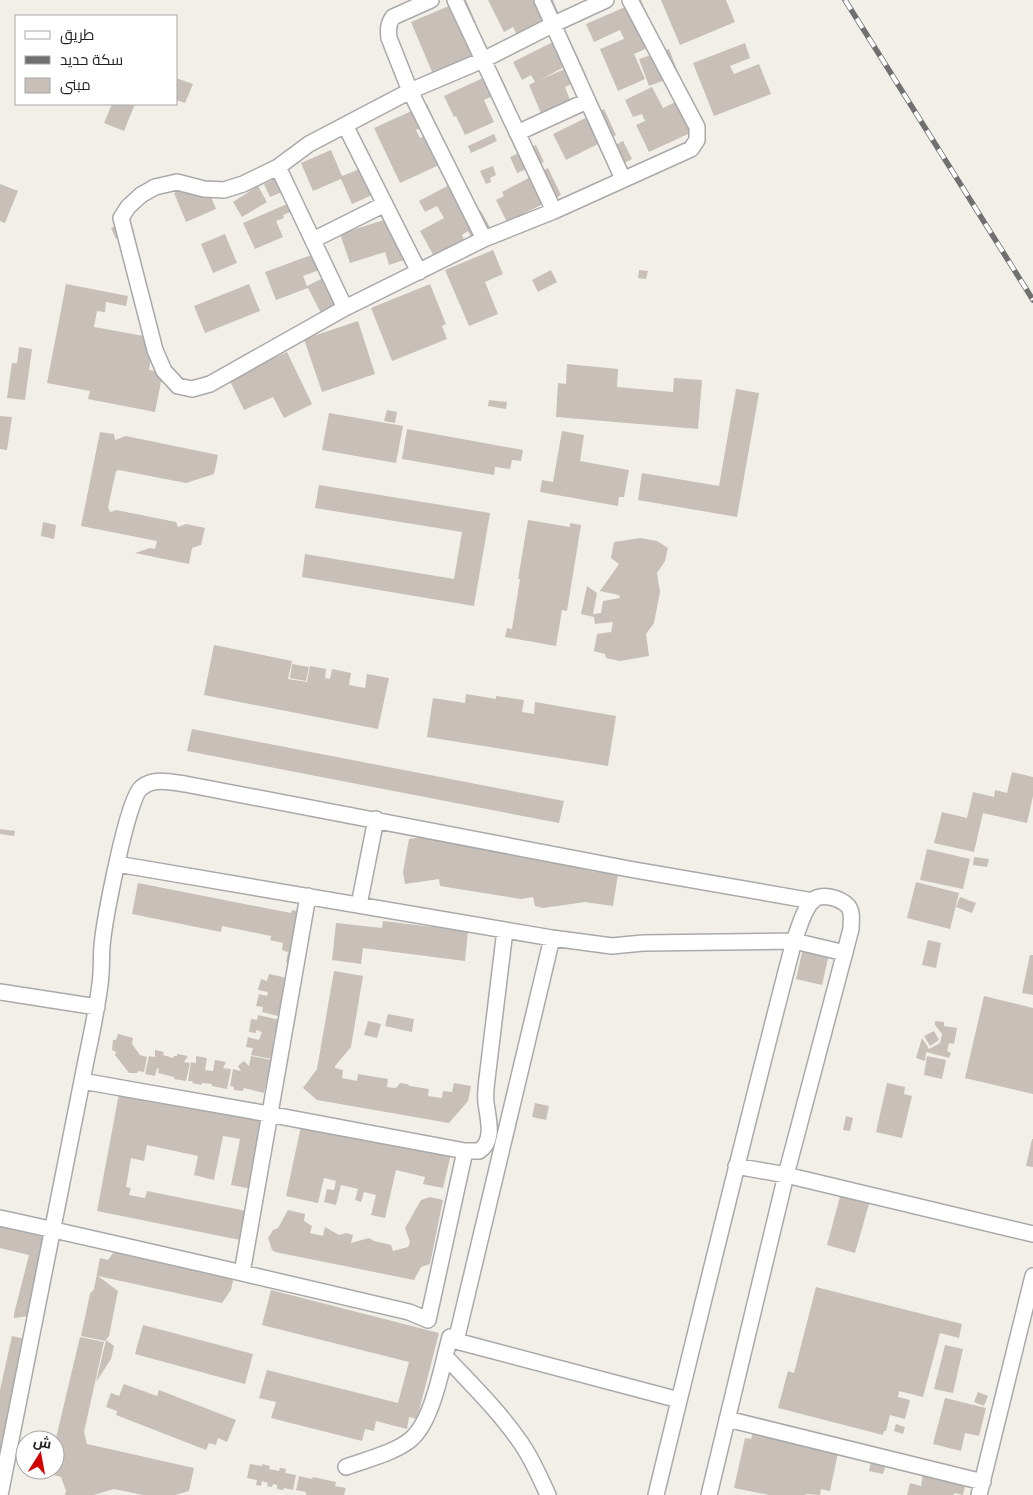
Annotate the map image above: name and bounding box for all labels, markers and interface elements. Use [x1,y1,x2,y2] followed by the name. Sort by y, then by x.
[15,15,178,105] legend
[60,25,94,45] text: طريق
[60,50,123,69] text: سكة حديد
[60,75,91,95] text: مبنى
[15,1430,65,1480] north arrow
[32,1432,53,1453] text: ش

